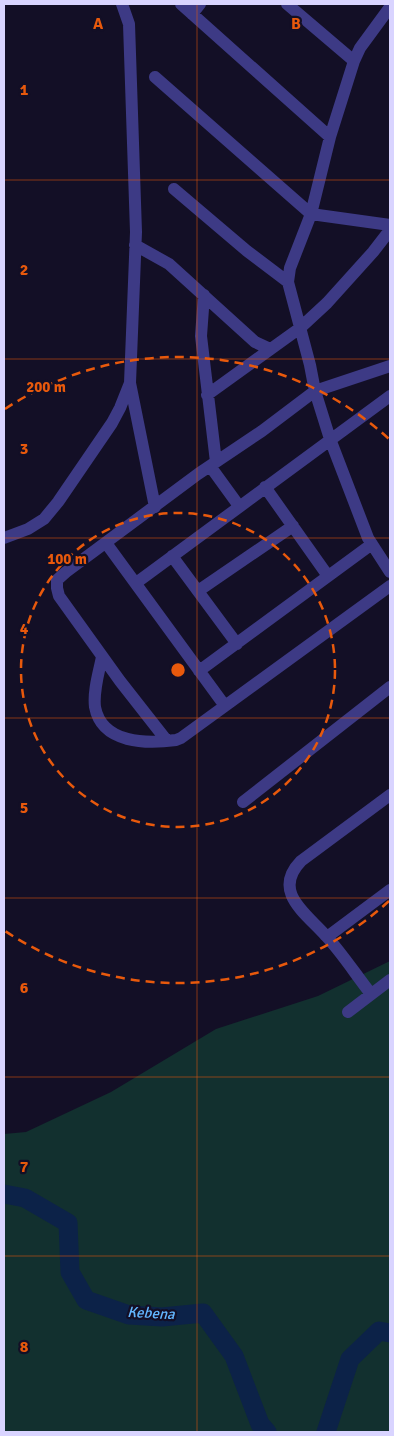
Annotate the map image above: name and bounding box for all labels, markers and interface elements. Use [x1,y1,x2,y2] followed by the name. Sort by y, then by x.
[93,14,104,34] text: A
[291,14,301,34] text: B
[20,80,29,100] text: 1
[20,260,28,280] text: 2
[26,378,66,396] text: 200 m
[20,439,28,459] text: 3
[47,550,87,568] text: 100 m
[20,619,29,639] text: 4
[169,661,187,679] centre of rings
[20,798,28,818] text: 5
[20,978,29,998] text: 6
[20,1157,29,1177] text: 7
[127,1303,176,1323] water label: Kebena
[20,1337,29,1357] text: 8

